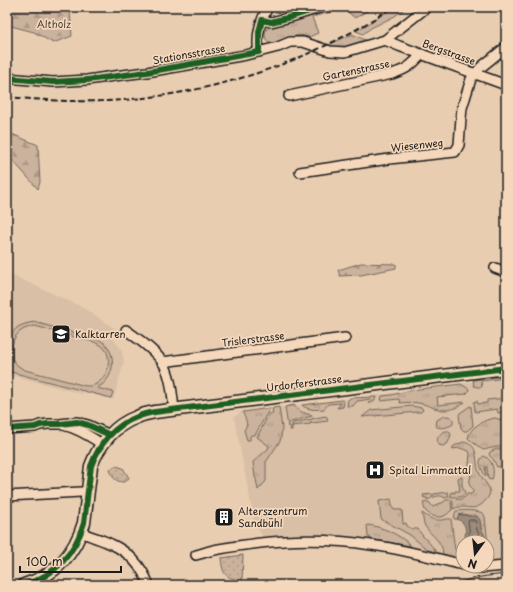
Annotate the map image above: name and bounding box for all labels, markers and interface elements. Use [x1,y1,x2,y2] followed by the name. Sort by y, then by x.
[37,16,71,31] park label: Altholz
[420,35,478,68] street label: Bergstrasse
[152,40,226,67] street label: Stationsstrasse
[321,55,391,84] street label: Gartenstrasse
[390,134,444,155] street label: Wiesenweg
[50,323,72,345] school or university icon: Kalktarren
[75,326,126,341] place label: Kalktarren
[221,327,285,350] street label: Trislerstrasse
[265,370,343,395] street label: Urdorferstrasse
[364,459,386,481] hospital icon: Spital Limmattal
[389,462,471,477] place label: Spital Limmattal
[238,503,307,530] place label: Alterszentrum Sandbühl
[213,506,235,528] building icon: Alterszentrum Sandbühl
[455,534,495,574] north arrow
[20,548,121,574] scale bar
[26,552,63,570] text: 100 m
[466,555,479,573] text: N

